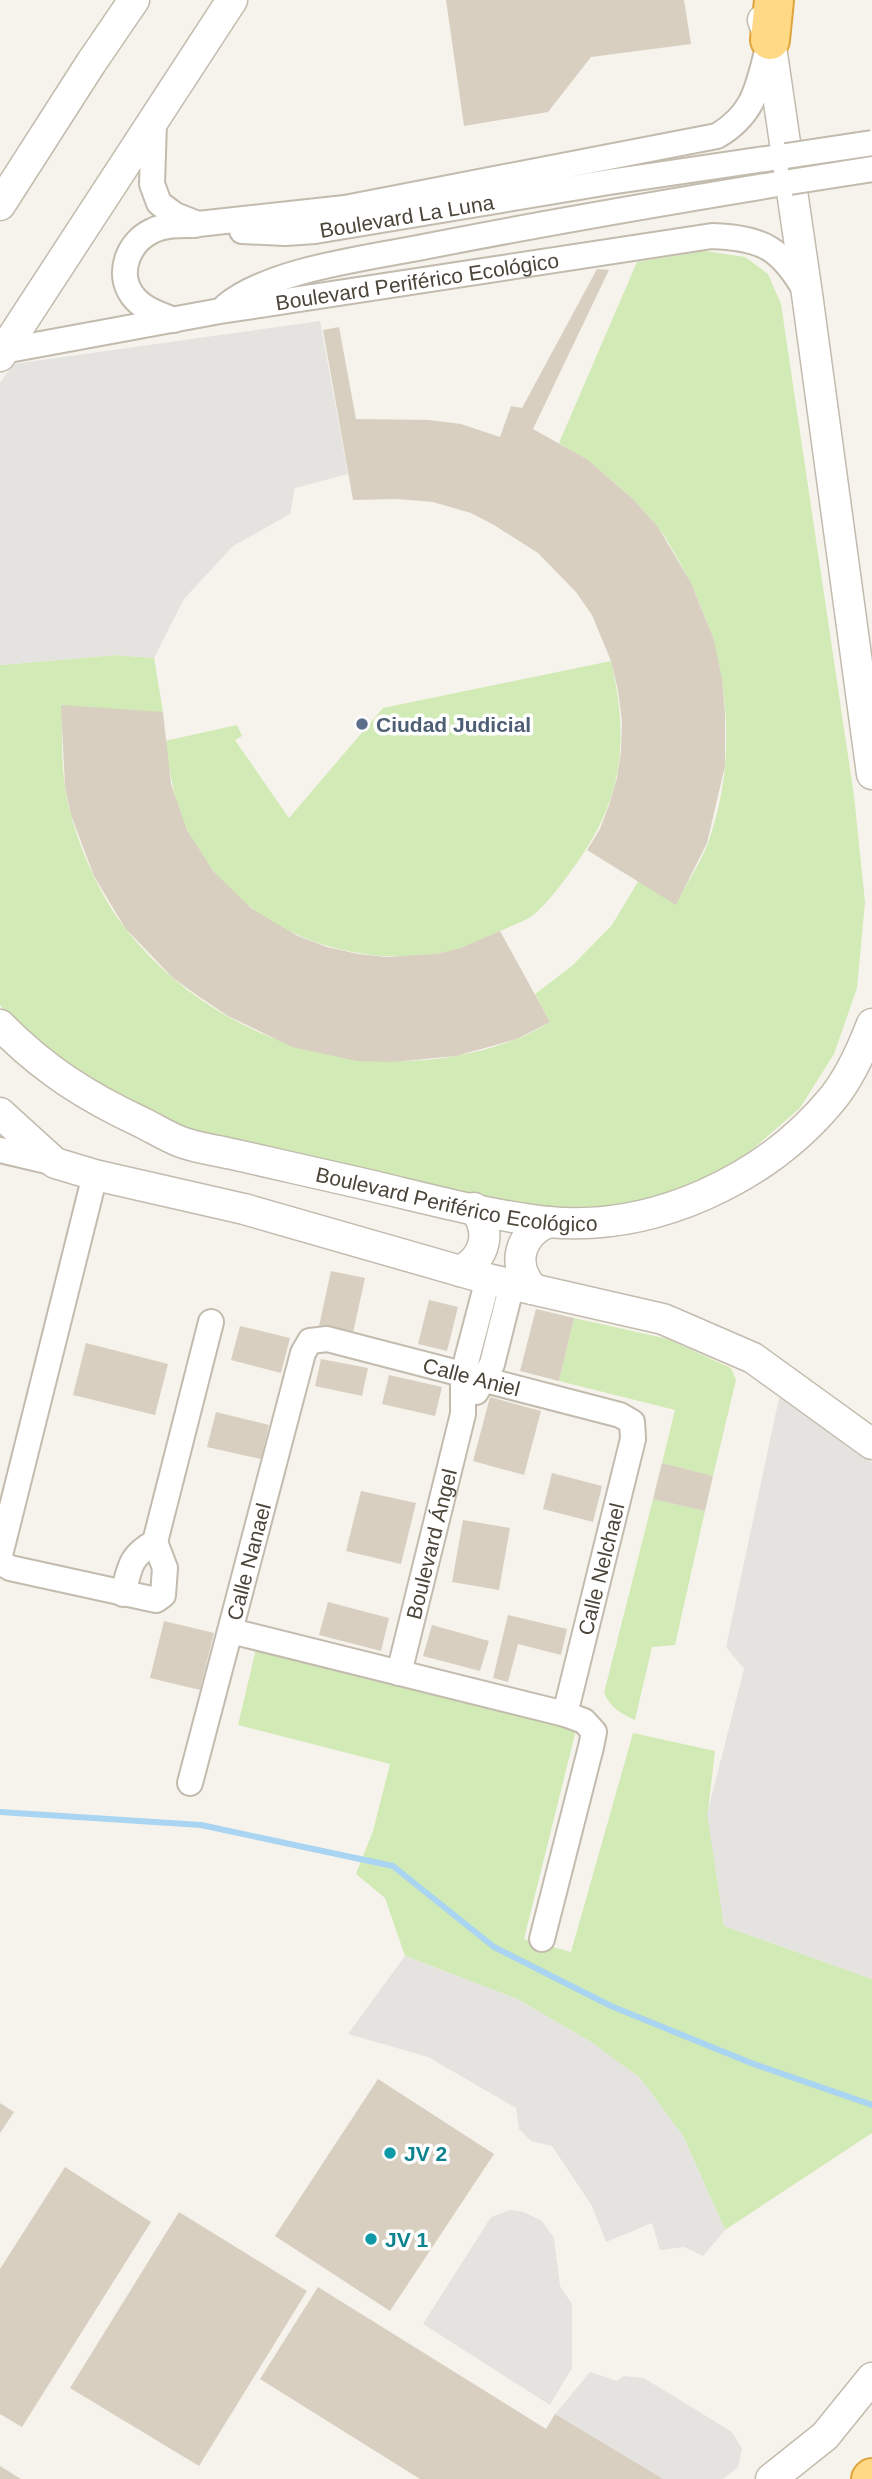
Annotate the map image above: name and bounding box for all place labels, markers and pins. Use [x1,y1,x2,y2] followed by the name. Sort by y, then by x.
[376,713,531,736] place label: Ciudad Judicial
[354,716,370,732] marker: Ciudad Judicial
[404,2142,447,2165] place label: JV 2
[382,2145,398,2161] marker: JV 2
[385,2228,429,2251] place label: JV 1
[363,2231,379,2247] marker: JV 1

